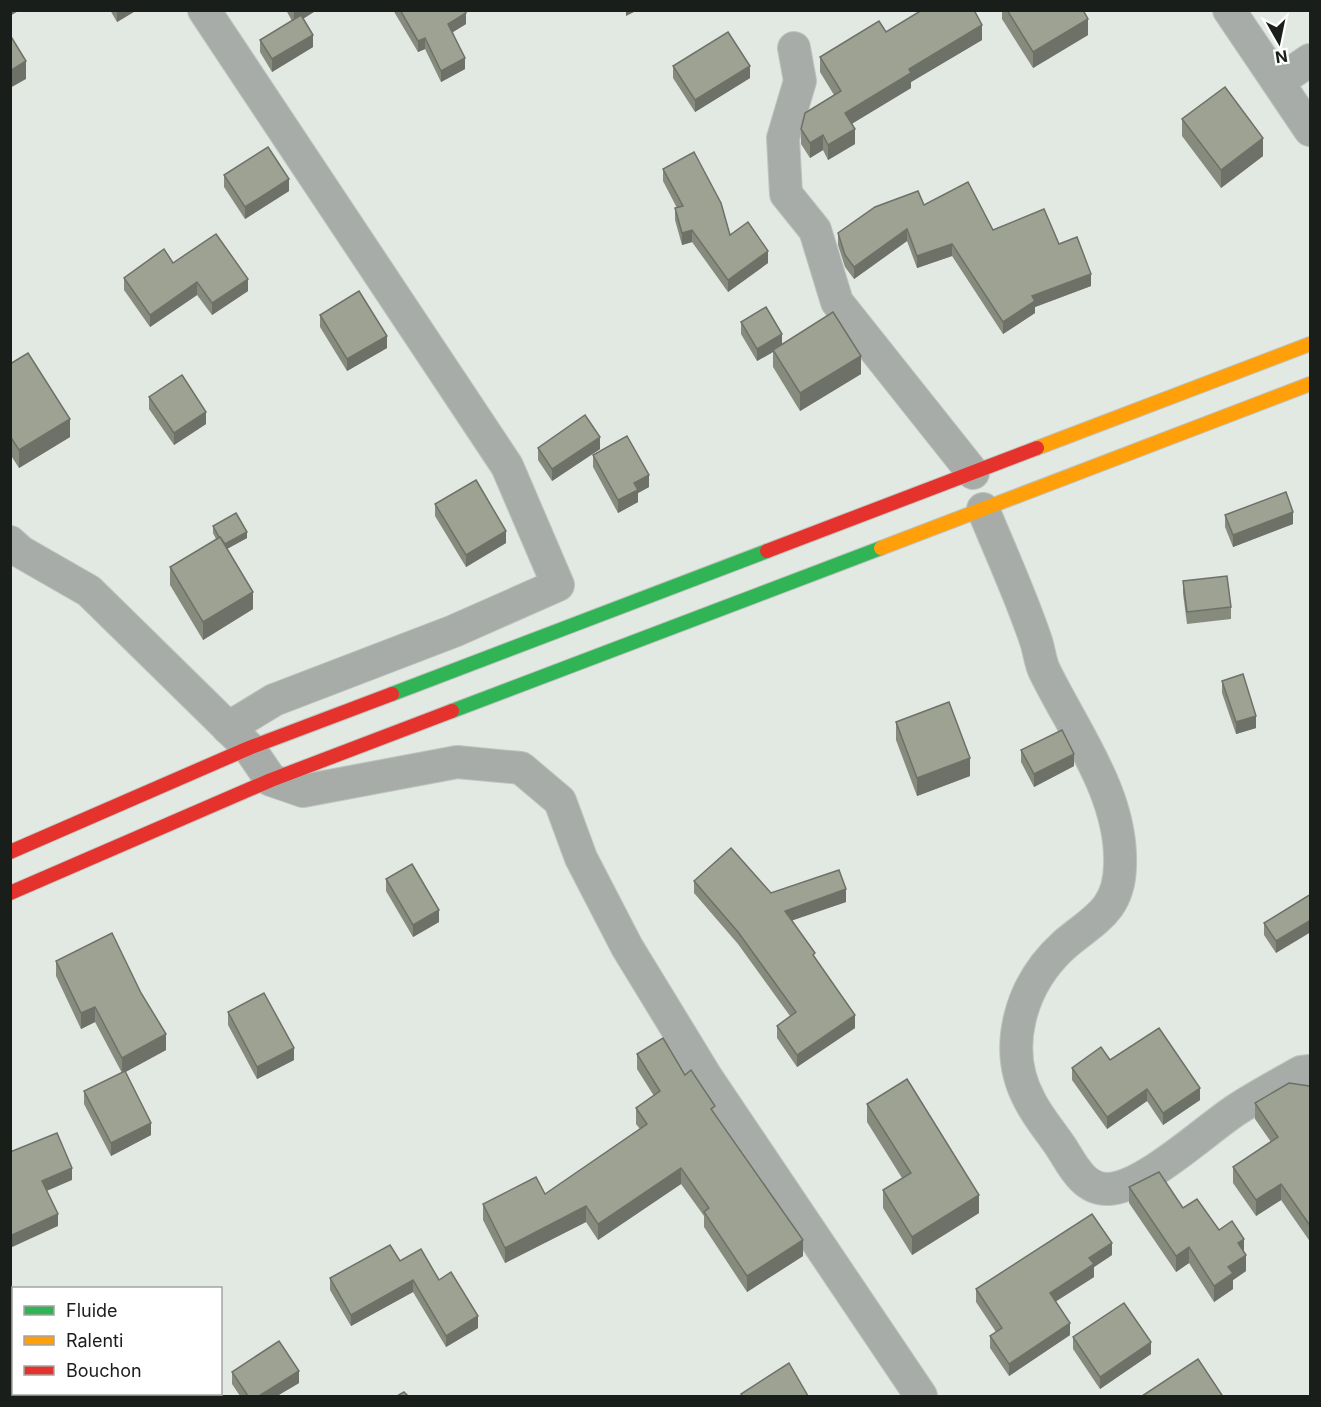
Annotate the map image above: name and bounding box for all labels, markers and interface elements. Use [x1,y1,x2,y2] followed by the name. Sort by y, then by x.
[1249,12,1309,72] north arrow
[1274,46,1289,68] text: N
[12,1287,222,1395] legend
[66,1300,118,1321] text: Fluide
[66,1330,123,1351] text: Ralenti
[66,1360,142,1381] text: Bouchon

